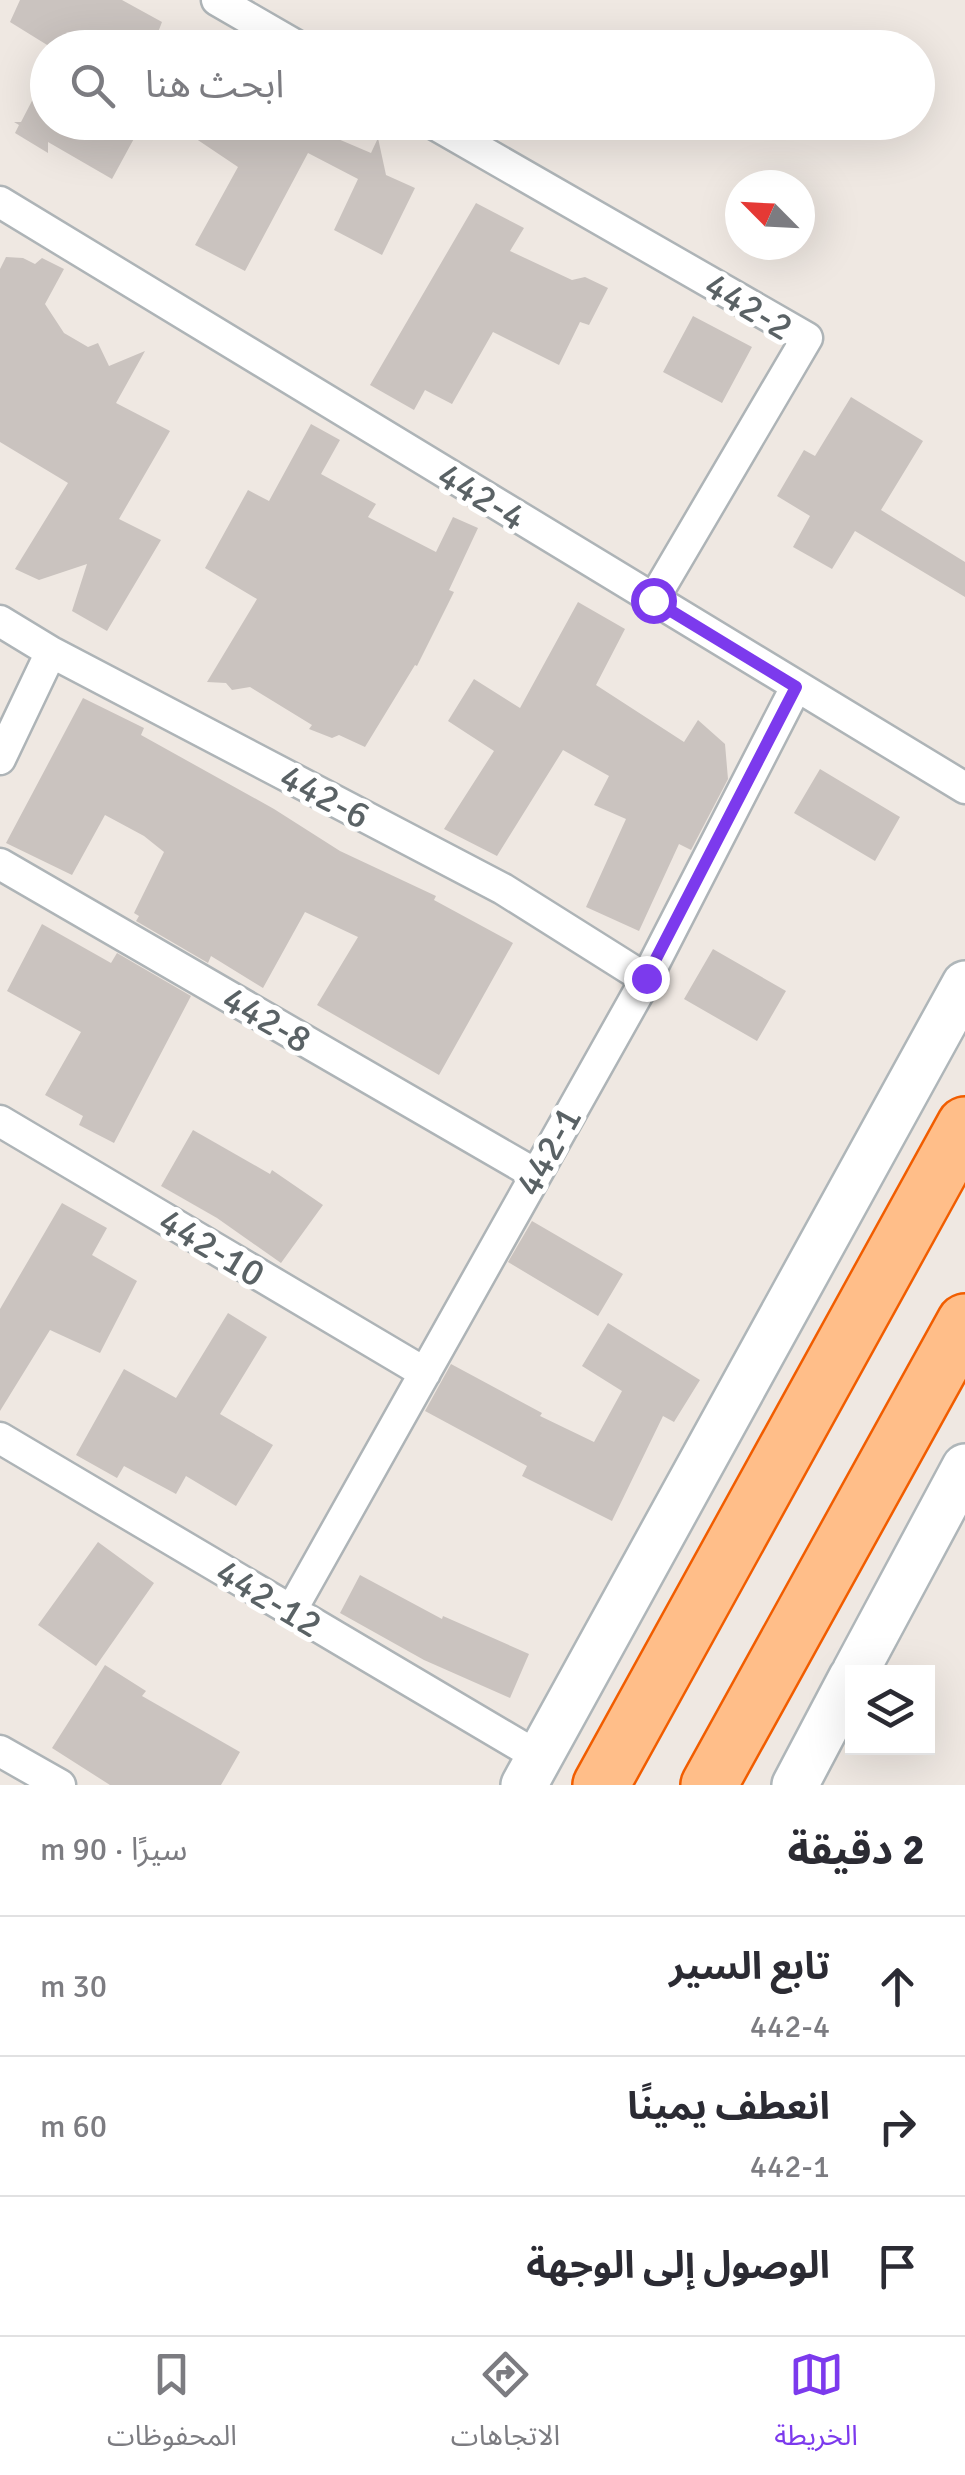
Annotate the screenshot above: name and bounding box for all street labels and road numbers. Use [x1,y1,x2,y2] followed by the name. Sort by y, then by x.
[696,262,802,351] street label: 442-2
[429,452,535,541] street label: 442-4
[272,753,378,840] street label: 442-6
[214,975,320,1064] street label: 442-8
[505,1098,592,1204] street label: 442-1
[150,1197,274,1297] street label: 442-10
[207,1548,331,1648] street label: 442-12

